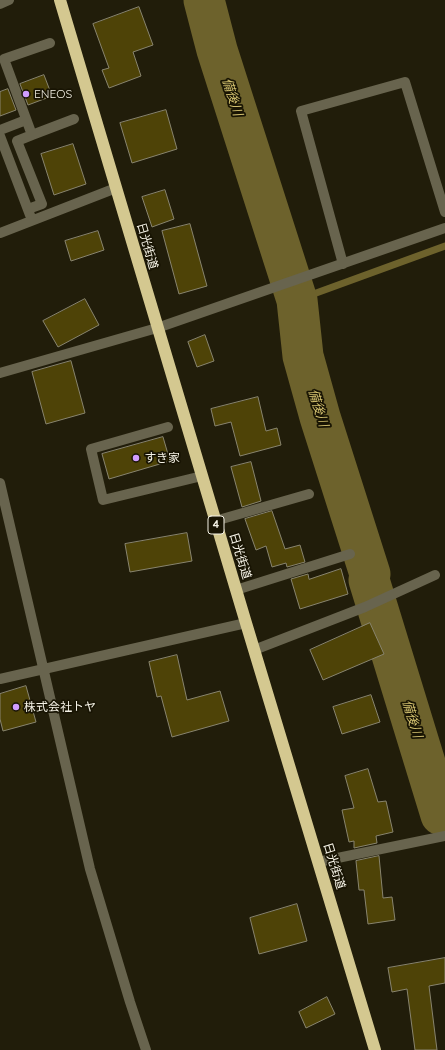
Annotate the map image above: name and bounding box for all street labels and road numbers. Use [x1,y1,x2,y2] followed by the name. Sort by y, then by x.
[133,221,161,271] street label: 日光街道
[208,516,224,534] road number: 4
[226,531,254,581] street label: 日光街道
[320,841,348,891] street label: 日光街道

